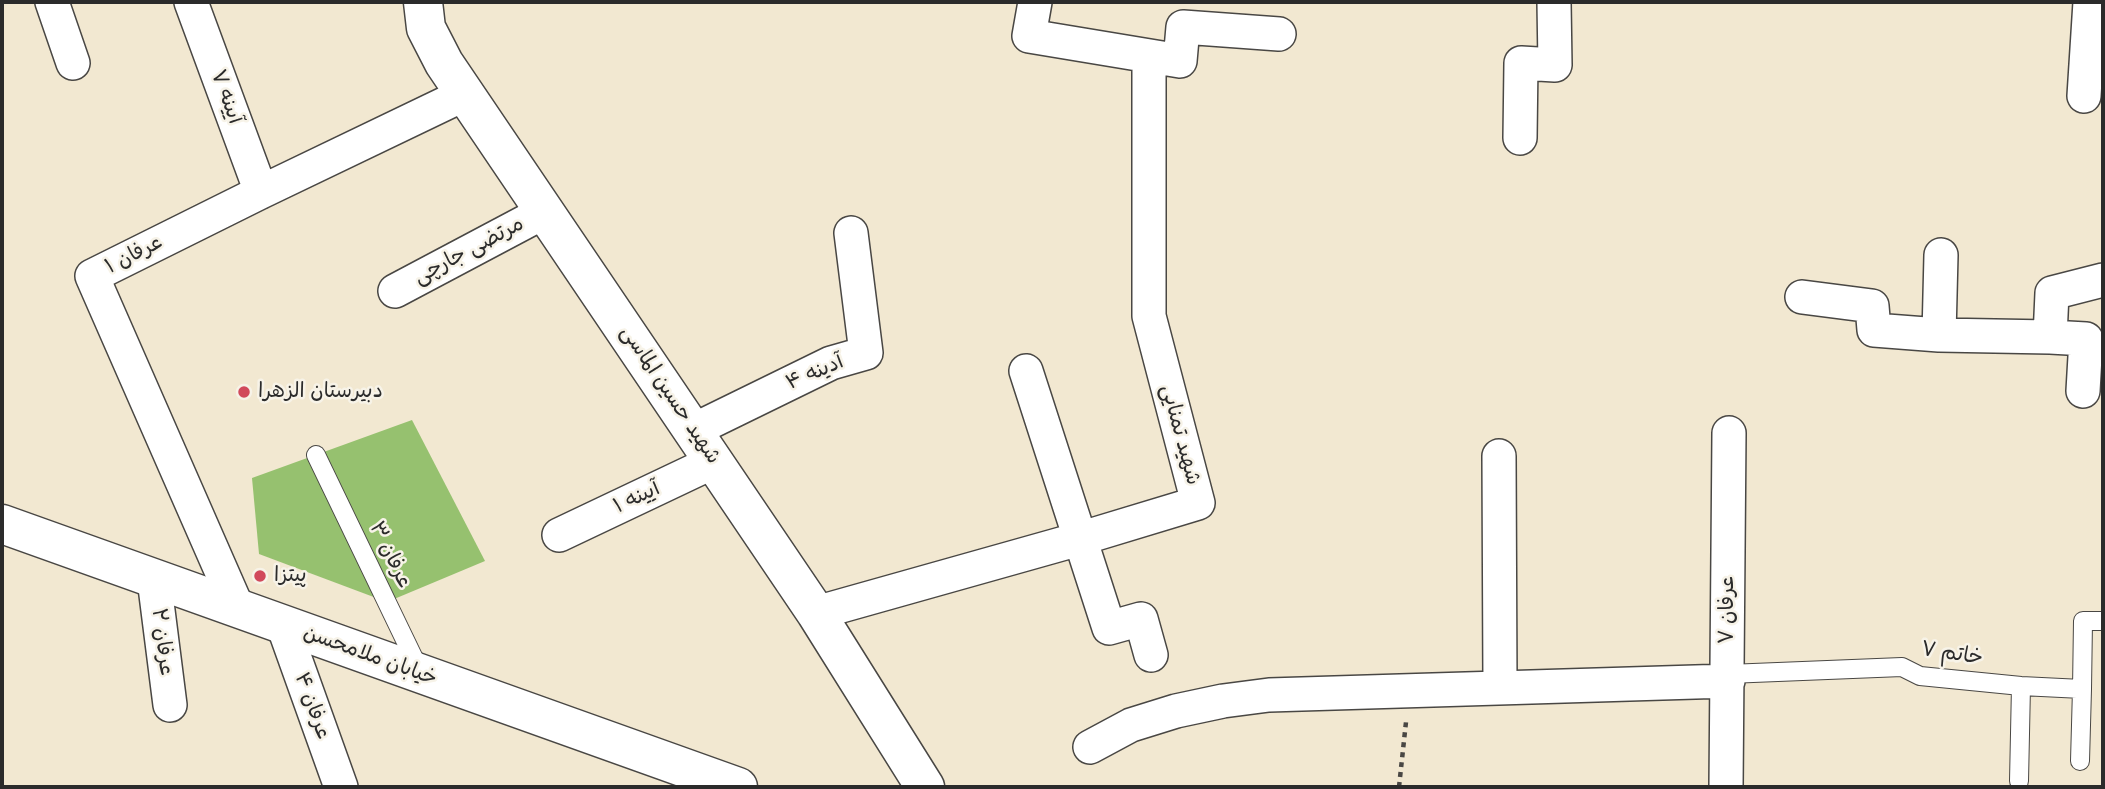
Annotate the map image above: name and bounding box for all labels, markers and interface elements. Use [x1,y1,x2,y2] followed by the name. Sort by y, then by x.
[205,66,247,128] street label: آیینه ۷
[410,211,528,291] street label: مرتضی جارچی
[101,230,167,280] street label: عرفان ۱
[614,321,726,469] street label: شهید حسین الماسی
[782,350,848,396] street label: آدینه ۴
[258,379,383,405] place label: دبیرستان الزهرا
[1155,382,1205,488] street label: شهید تمنایی
[236,384,252,400] marker: دبیرستان الزهرا
[610,476,664,520] street label: آیینه ۱
[363,518,417,592] street label: عرفان ۳
[274,563,307,589] place label: پیتزا
[252,568,268,584] marker: پیتزا
[1715,576,1741,644] street label: عرفان ۷
[145,607,179,677] street label: عرفان ۲
[300,620,440,692] street label: خیابان ملامحسن
[1919,637,1985,671] street label: خاتم ۷
[288,669,336,743] street label: عرفان ۴

